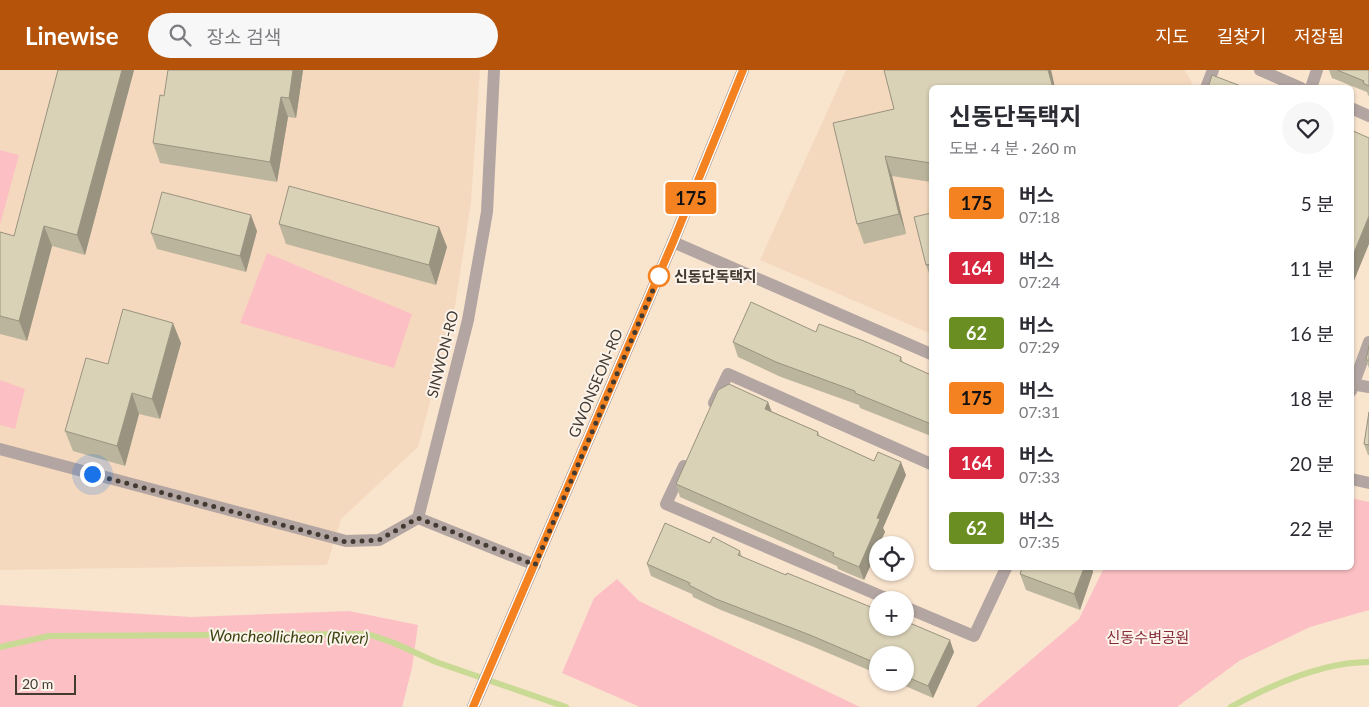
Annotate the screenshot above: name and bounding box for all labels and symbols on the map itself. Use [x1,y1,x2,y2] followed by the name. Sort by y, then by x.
[662,182,720,214] line badge: 175
[648,265,670,287] marker: 신동단독택지
[674,267,757,285] place label: 신동단독택지
[422,308,462,400] street label: SINWON-RO
[564,326,626,440] street label: GWONSEON-RO
[80,462,105,487] your location
[209,625,369,647] water label: Woncheollicheon (River)
[1107,628,1189,646] park label: 신동수변공원
[15,672,76,695] scale bar

